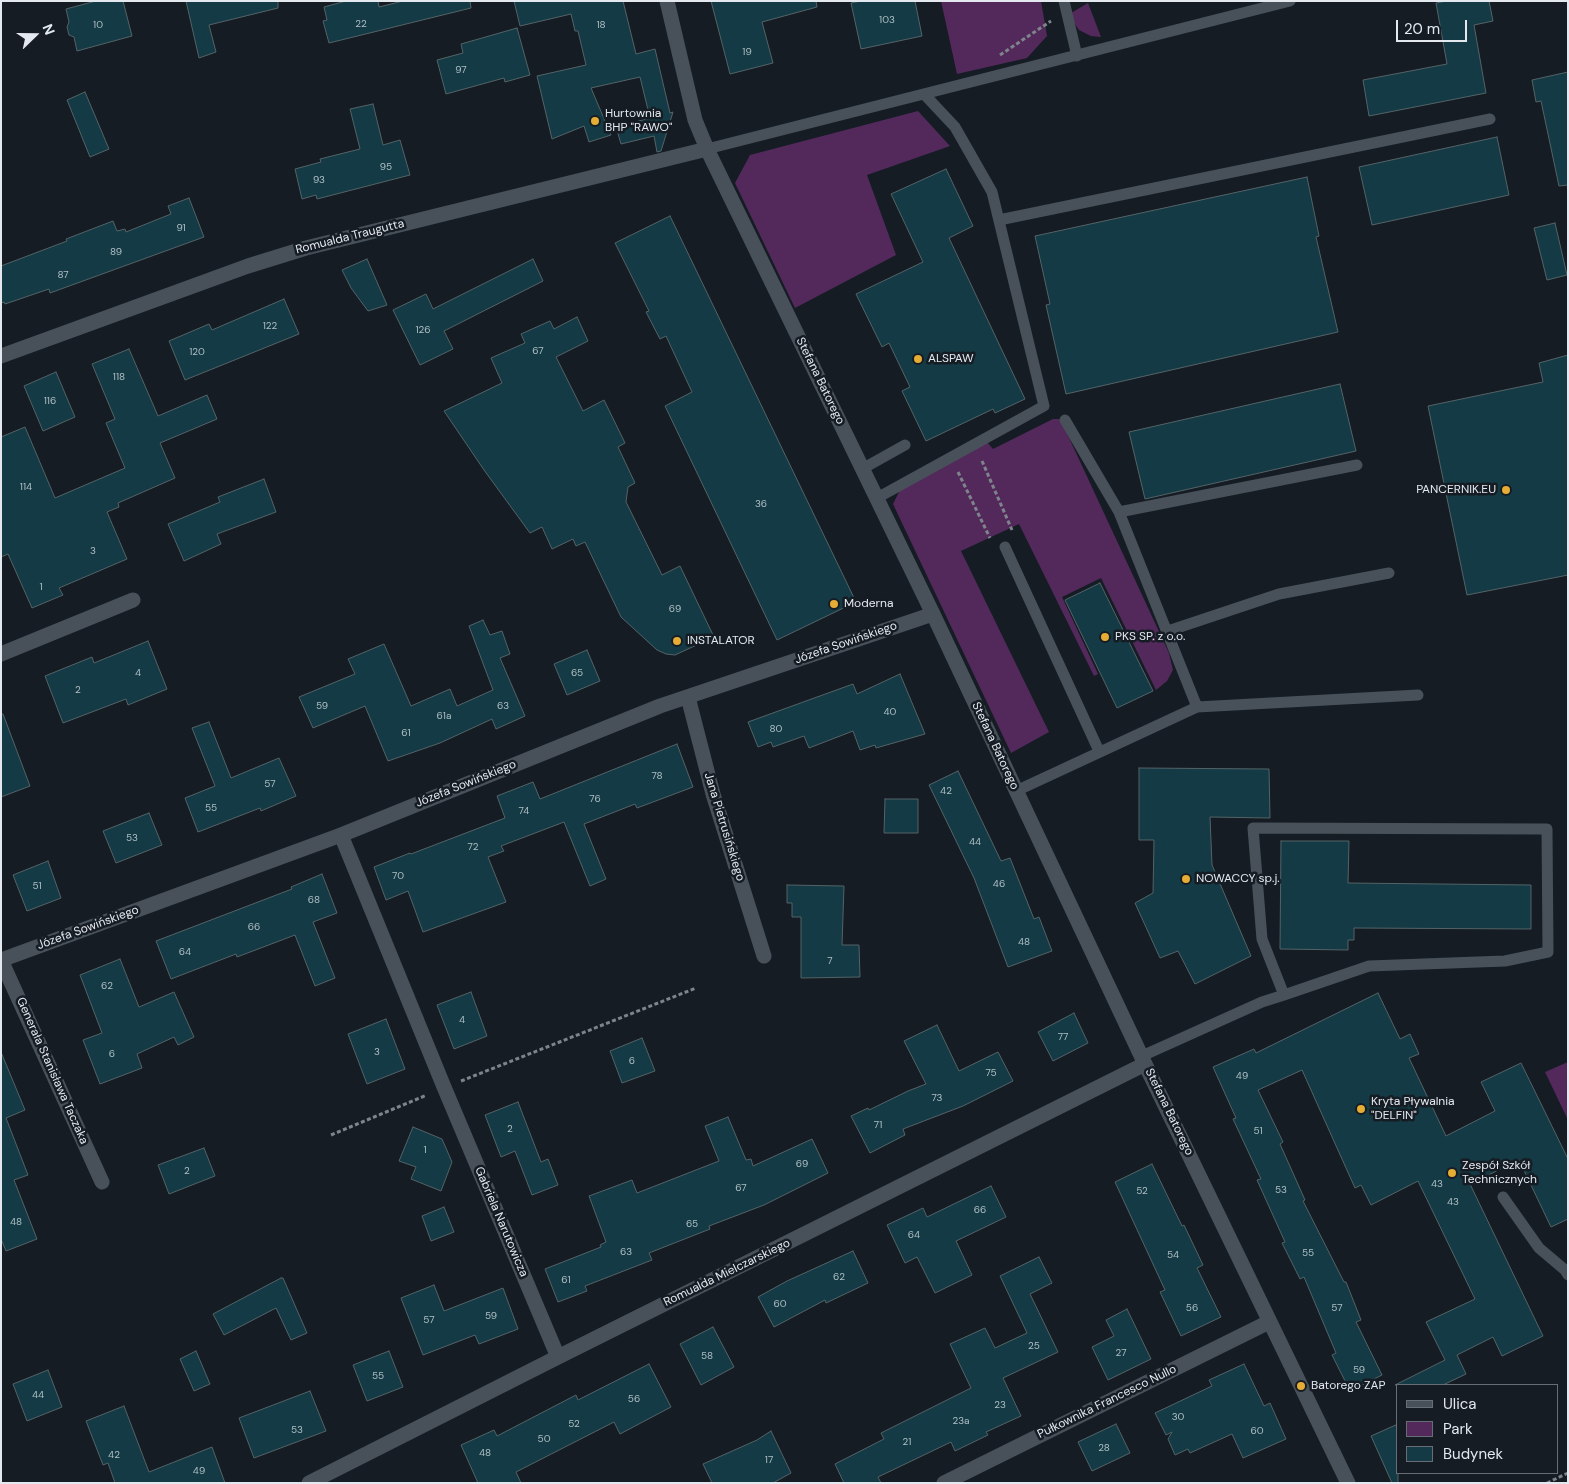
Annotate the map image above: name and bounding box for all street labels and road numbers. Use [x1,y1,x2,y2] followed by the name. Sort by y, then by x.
[294,217,406,257] street label: Romualda Traugutta
[793,335,847,427] street label: Stefana Batorego
[793,619,899,667] street label: Józefa Sowińskiego
[968,700,1022,792] street label: Stefana Batorego
[414,757,518,811] street label: Józefa Sowińskiego
[701,771,747,883] street label: Jana Pietrusińskiego
[35,903,141,953] street label: Józefa Sowińskiego
[13,995,91,1147] street label: Generała Stanisława Taczaka
[1142,1066,1196,1158] street label: Stefana Batorego
[471,1165,531,1279] street label: Gabriela Narutowicza
[661,1236,793,1310] street label: Romualda Mielczarskiego
[1035,1362,1179,1442] street label: Pułkownika Francesco Nullo

